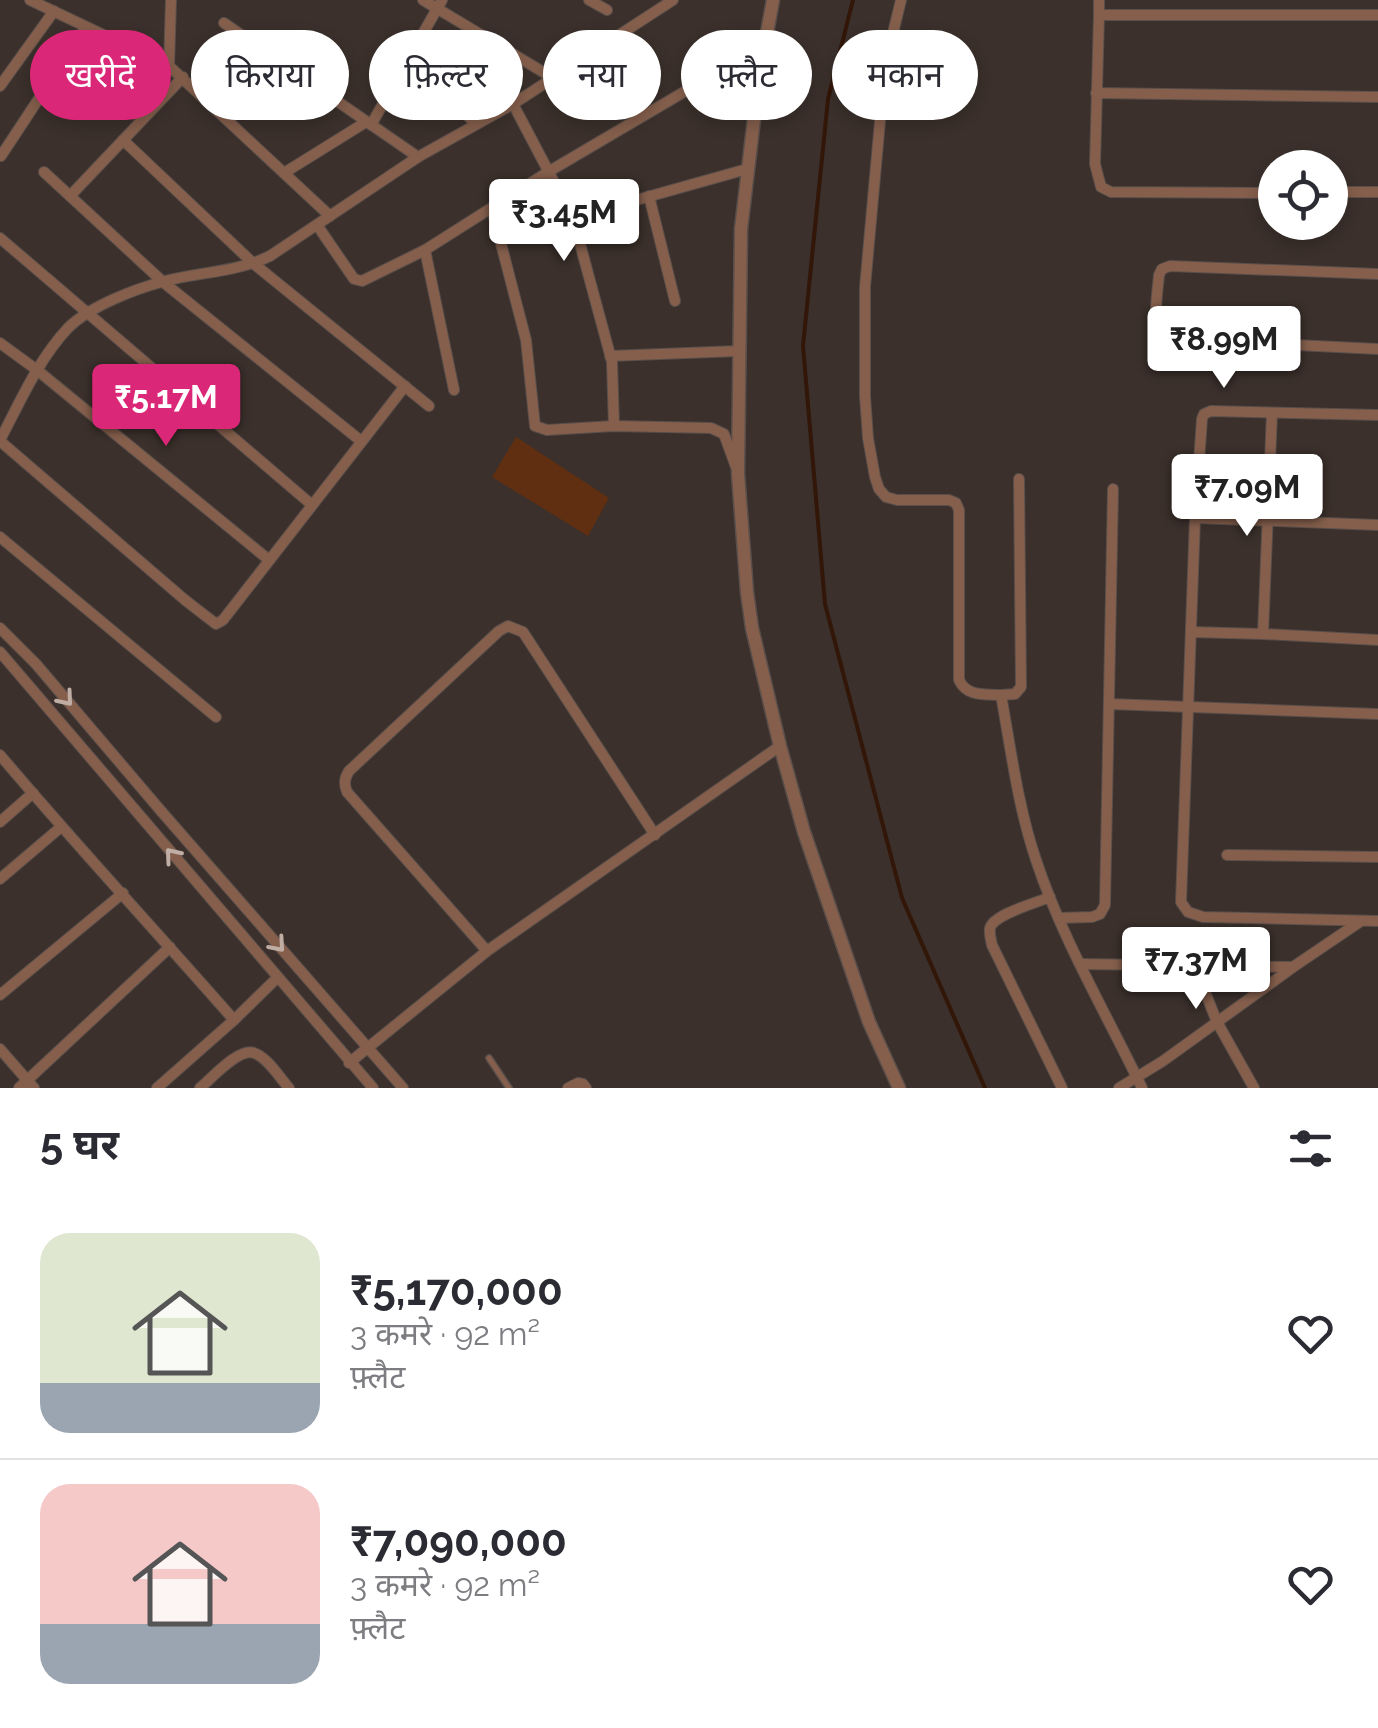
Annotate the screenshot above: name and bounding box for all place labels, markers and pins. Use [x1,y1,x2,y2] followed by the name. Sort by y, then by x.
[483,179,645,264] pin: ₹3.45M
[1143,306,1305,391] pin: ₹8.99M
[85,364,247,449] pin: ₹5.17M
[1166,454,1328,539] pin: ₹7.09M
[1115,927,1277,1012] pin: ₹7.37M

